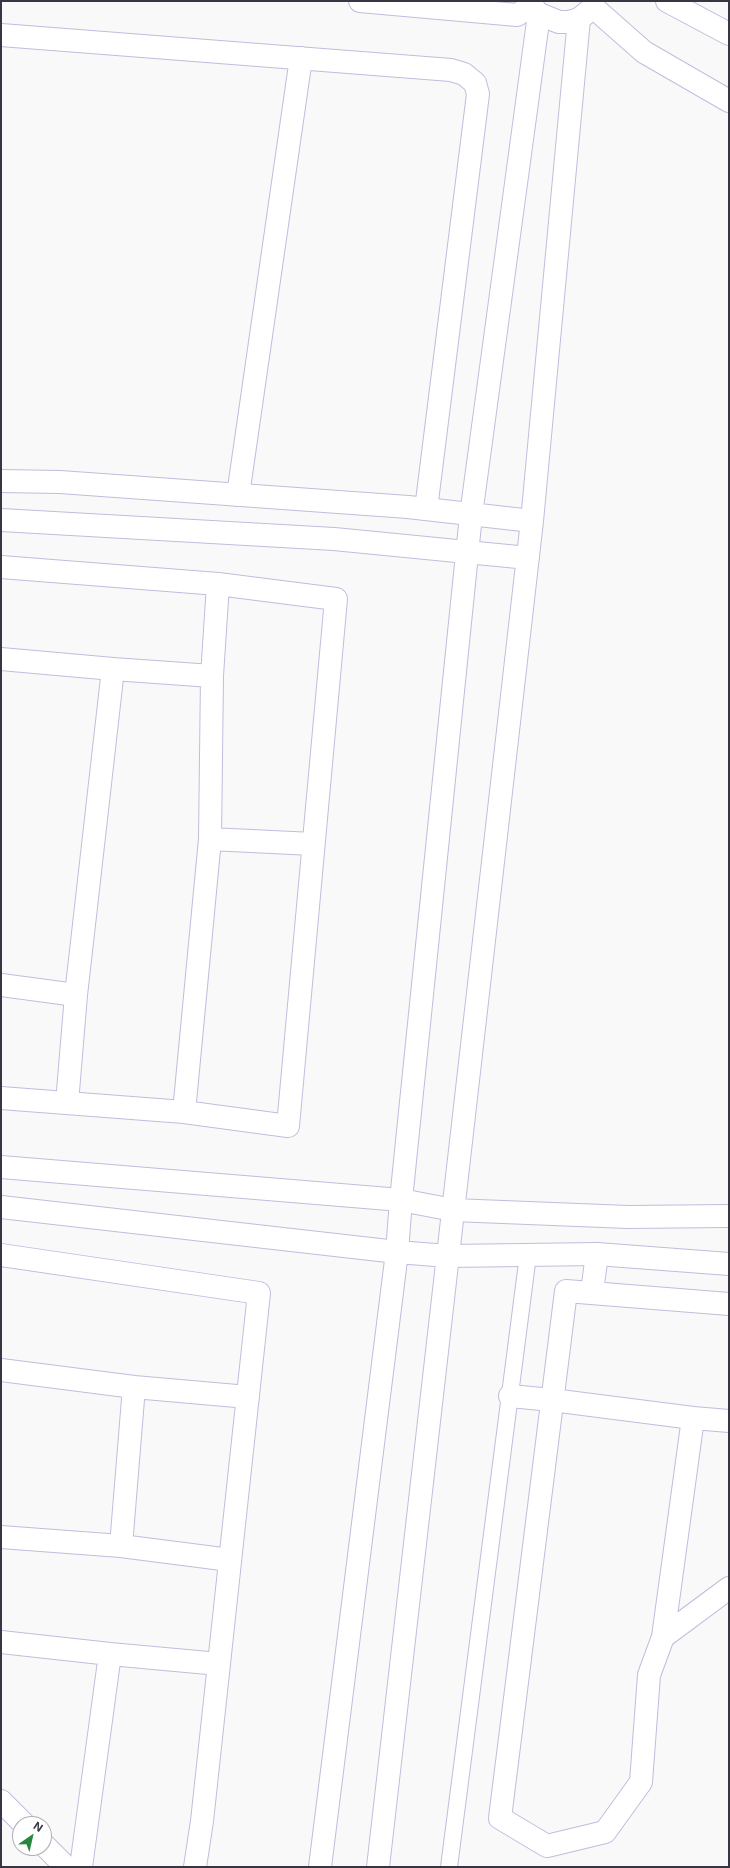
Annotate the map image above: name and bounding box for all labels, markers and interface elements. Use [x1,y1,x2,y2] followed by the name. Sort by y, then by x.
[12,1816,52,1856] north arrow
[31,1819,46,1835] text: N

